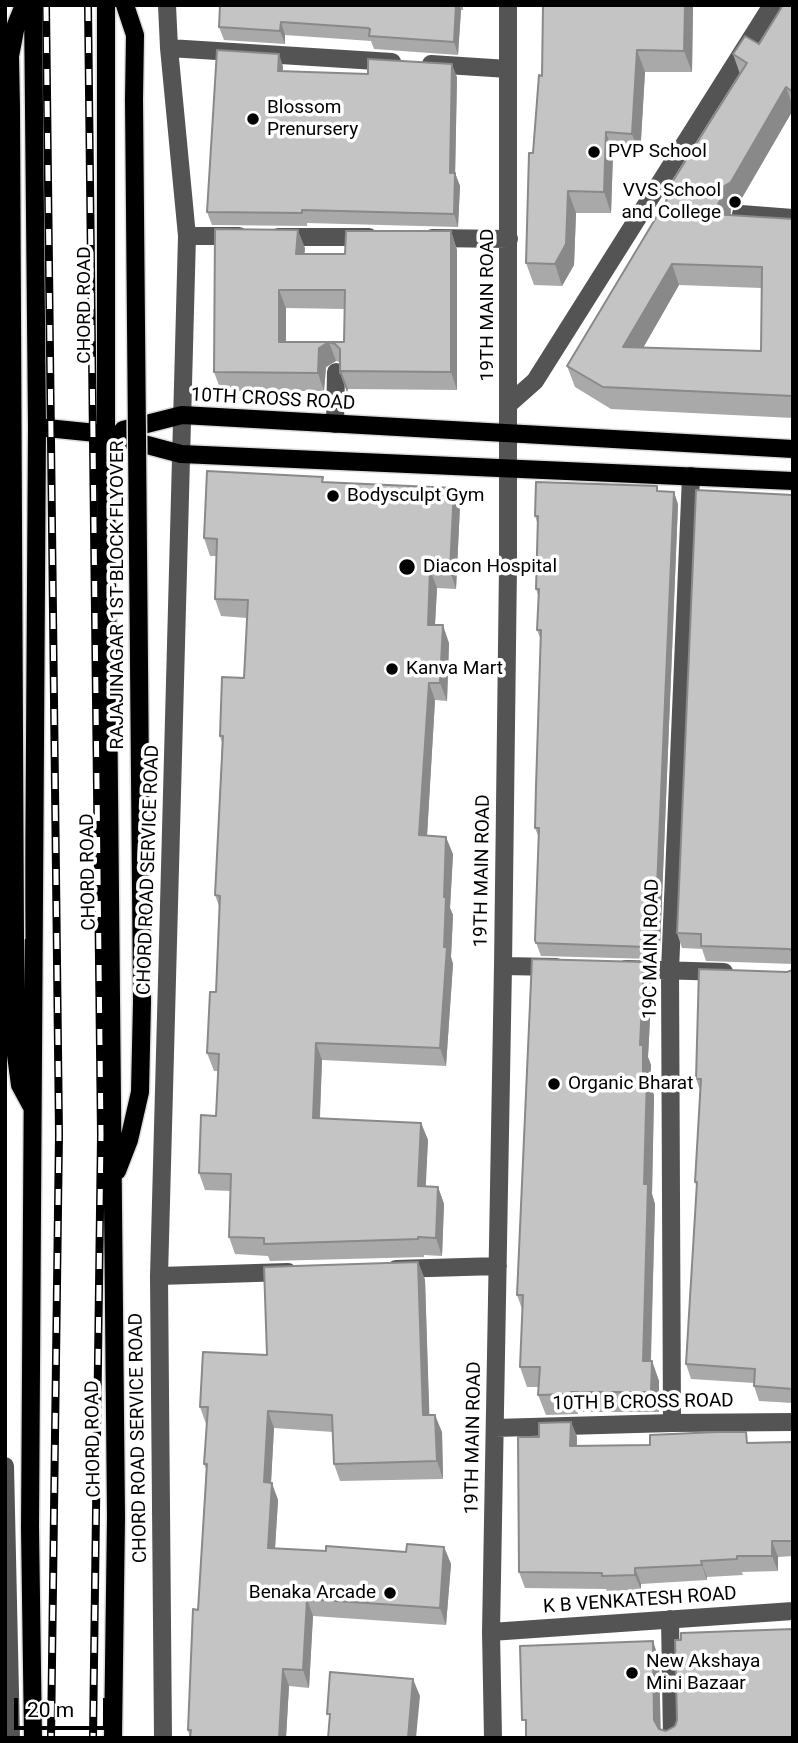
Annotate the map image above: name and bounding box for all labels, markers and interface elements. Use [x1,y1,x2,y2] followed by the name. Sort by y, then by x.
[267,97,358,141] place label: Blossom Prenursery
[245,111,261,127] marker: Blossom Prenursery
[608,141,707,163] place label: PVP School
[586,144,602,160] marker: PVP School
[621,180,721,224] place label: VVS School and College
[727,194,743,210] marker: VVS School and College
[477,229,499,381] street label: 19TH MAIN ROAD
[74,246,96,364] street label: CHORD ROAD
[190,384,356,416] street label: 10TH CROSS ROAD
[107,441,129,749] street label: RAJAJINAGAR 1ST BLOCK FLYOVER
[347,485,484,507] place label: Bodysculpt Gym
[325,488,341,504] marker: Bodysculpt Gym
[423,556,557,578] place label: Diacon Hospital
[397,557,417,577] marker: Diacon Hospital
[406,658,503,680] place label: Kanva Mart
[384,661,400,677] marker: Kanva Mart
[133,745,165,995] street label: CHORD ROAD SERVICE ROAD
[470,794,496,948] street label: 19TH MAIN ROAD
[77,813,101,931] street label: CHORD ROAD
[639,879,665,1019] street label: 19C MAIN ROAD
[568,1073,693,1095] place label: Organic Bharat
[546,1076,562,1092] marker: Organic Bharat
[125,1313,153,1563] street label: CHORD ROAD SERVICE ROAD
[461,1361,487,1515] street label: 19TH MAIN ROAD
[82,1380,106,1498] street label: CHORD ROAD
[552,1390,734,1416] street label: 10TH B CROSS ROAD
[249,1582,376,1604] place label: Benaka Arcade
[542,1583,738,1619] street label: K B VENKATESH ROAD
[382,1585,398,1601] marker: Benaka Arcade
[646,1651,760,1695] place label: New Akshaya Mini Bazaar
[624,1665,640,1681] marker: New Akshaya Mini Bazaar
[18,1684,110,1728] scale bar
[27,1698,74,1722] text: 20 m

